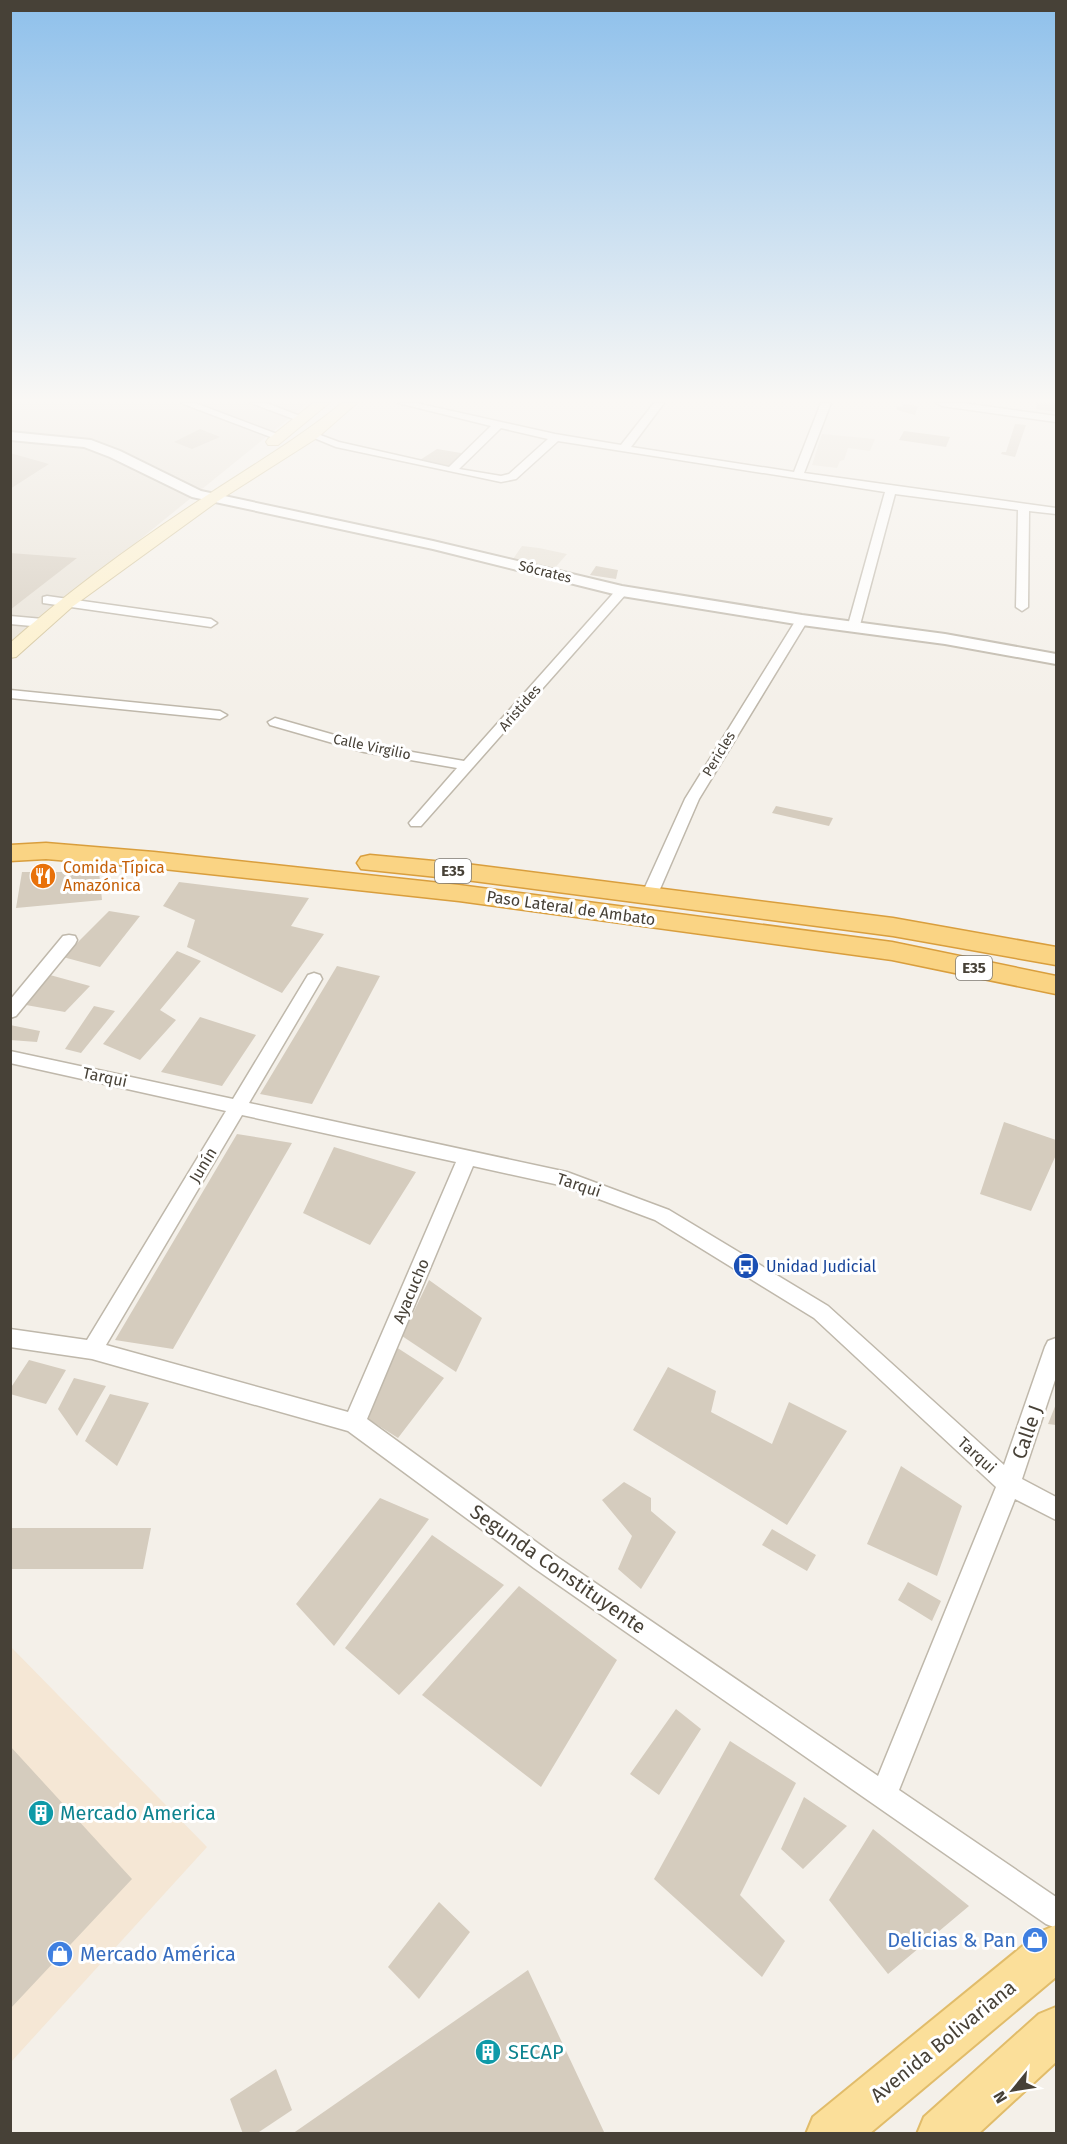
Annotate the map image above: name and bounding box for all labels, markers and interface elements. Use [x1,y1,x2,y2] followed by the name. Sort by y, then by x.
[517,557,574,587] street label: Sócrates
[495,681,545,735] street label: Aristides
[699,728,739,780] street label: Pericles
[332,730,412,764] street label: Calle Virgilio
[63,858,165,895] place label: Comida Típica Amazónica
[435,859,471,883] road number: E35
[28,861,58,891] restaurant icon: Comida Típica Amazónica
[485,887,657,929] street label: Paso Lateral de Ambato
[956,956,992,980] road number: E35
[81,1063,129,1091] street label: Tarqui
[185,1144,221,1186] street label: Junín
[555,1169,603,1201] street label: Tarqui
[731,1251,761,1281] bus stop icon: Unidad Judicial
[389,1256,433,1326] street label: Ayacucho
[766,1257,877,1276] place label: Unidad Judicial
[1007,1402,1047,1462] street label: Calle J
[954,1433,1000,1477] street label: Tarqui
[466,1499,650,1639] street label: Segunda Constituyente
[26,1798,56,1828] building icon: Mercado America
[60,1801,216,1825] place label: Mercado America
[1020,1925,1050,1955] shop icon: Delicias & Pan
[887,1928,1016,1952] place label: Delicias & Pan
[45,1939,75,1969] shop icon: Mercado América
[80,1942,236,1966] place label: Mercado América
[865,1975,1021,2107] street label: Avenida Bolivariana
[473,2037,503,2067] building icon: SECAP
[508,2040,564,2064] place label: SECAP
[983,2060,1043,2120] north arrow
[990,2088,1011,2107] text: N

